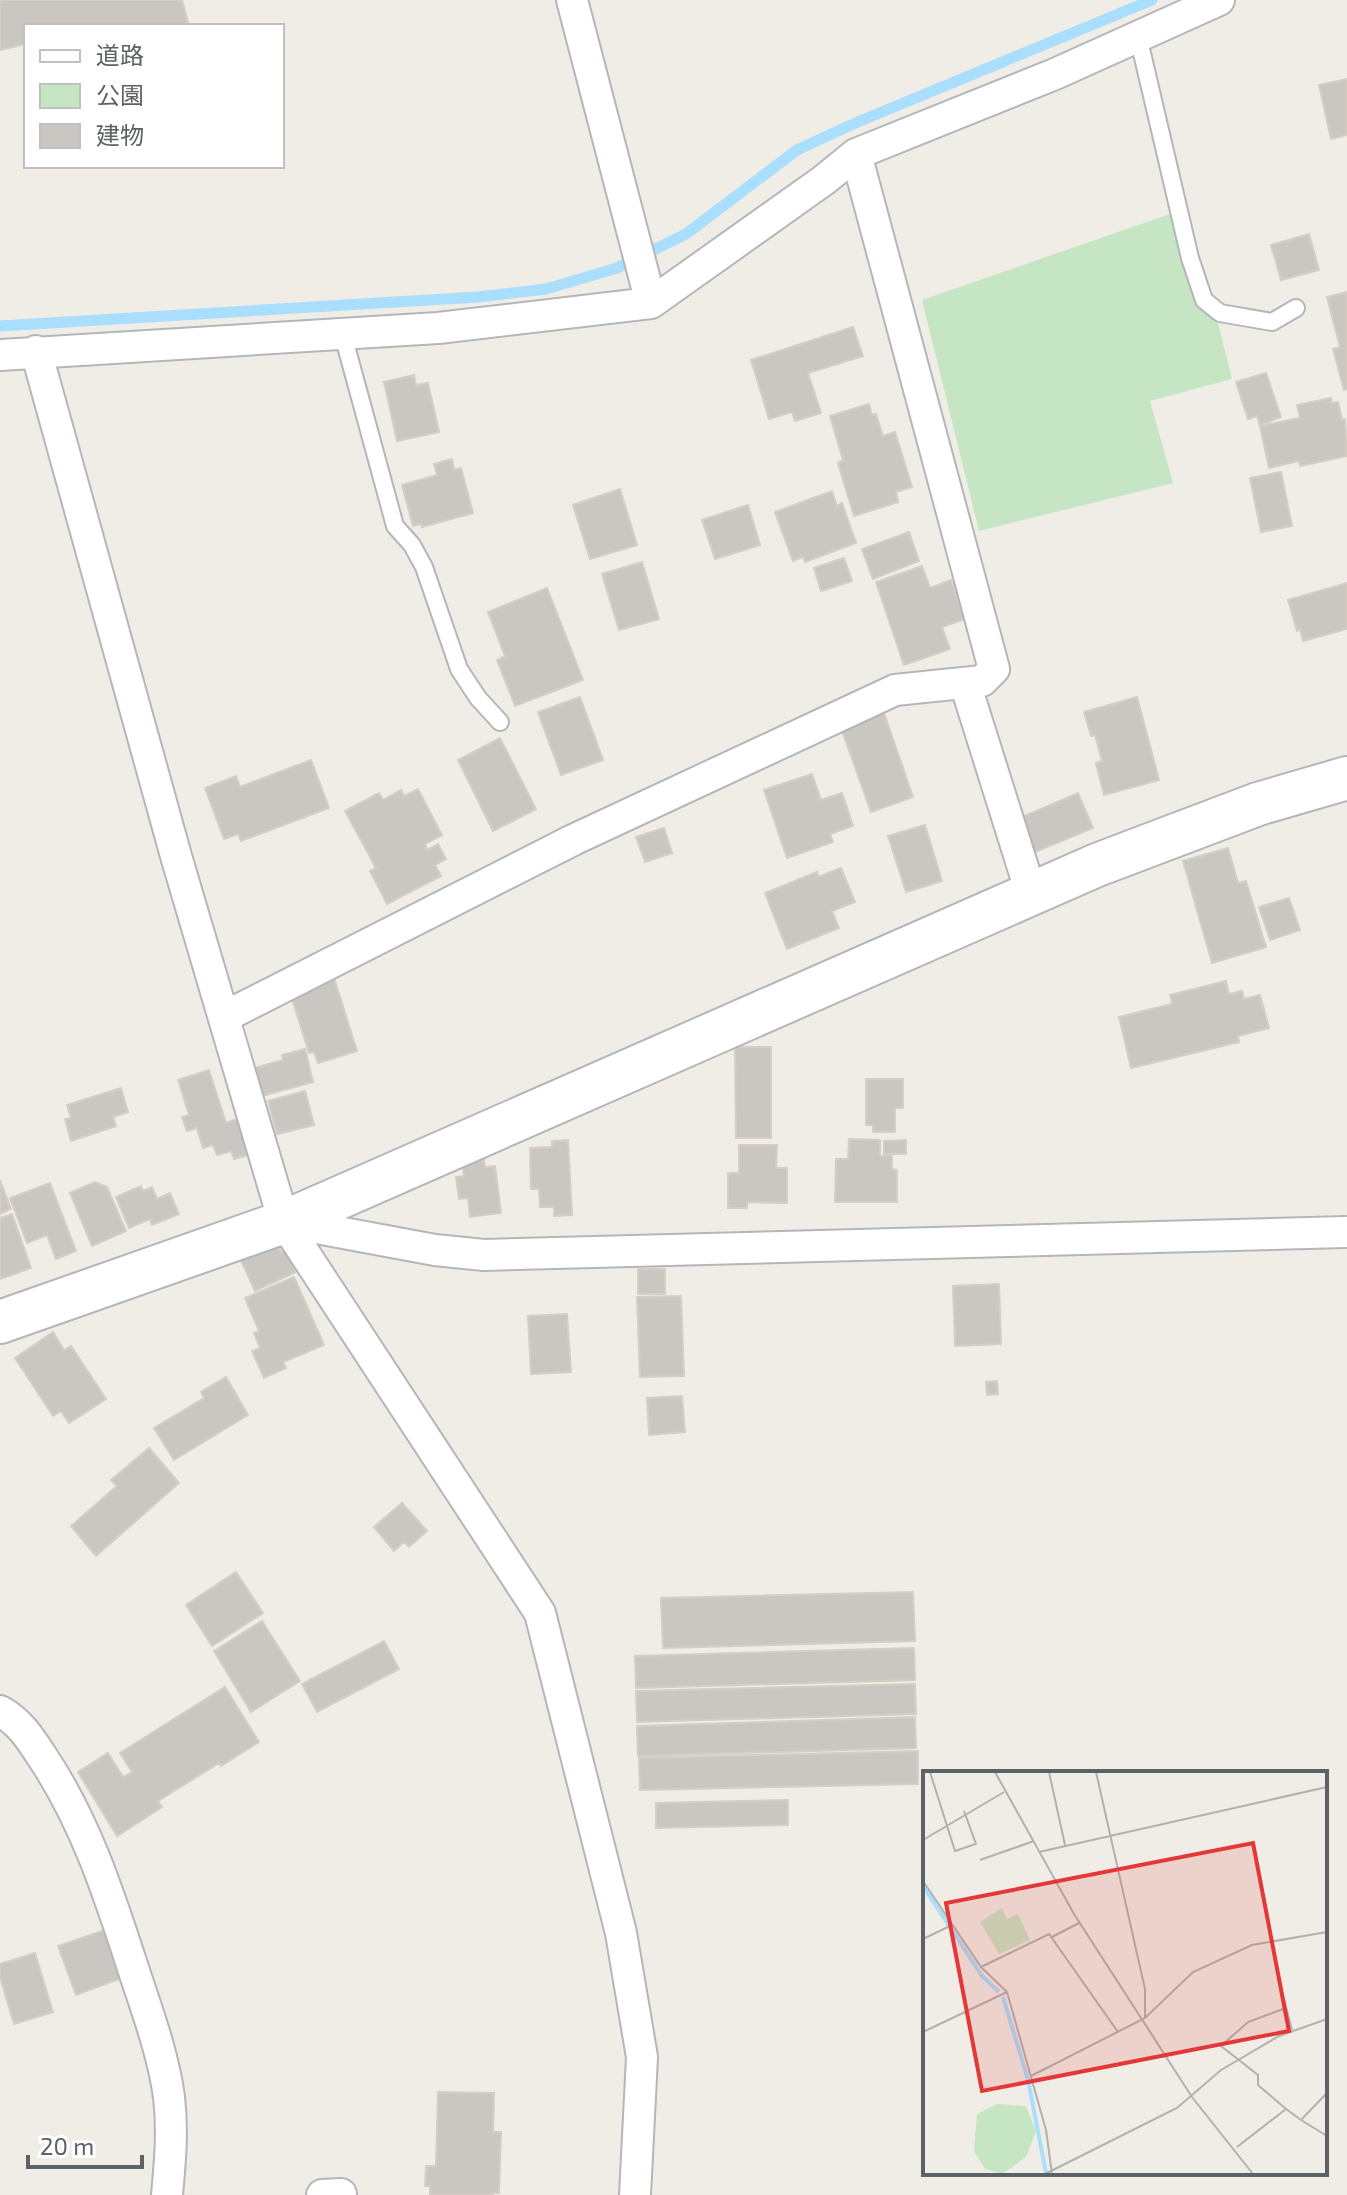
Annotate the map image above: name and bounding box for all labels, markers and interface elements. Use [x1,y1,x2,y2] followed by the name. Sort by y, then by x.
[24,24,284,168] legend
[96,40,144,69] text: 道路
[96,80,144,109] text: 公園
[96,120,144,149] text: 建物
[923,1771,1327,2175] inset map
[28,2119,142,2169] scale bar
[40,2131,94,2160] text: 20 m

